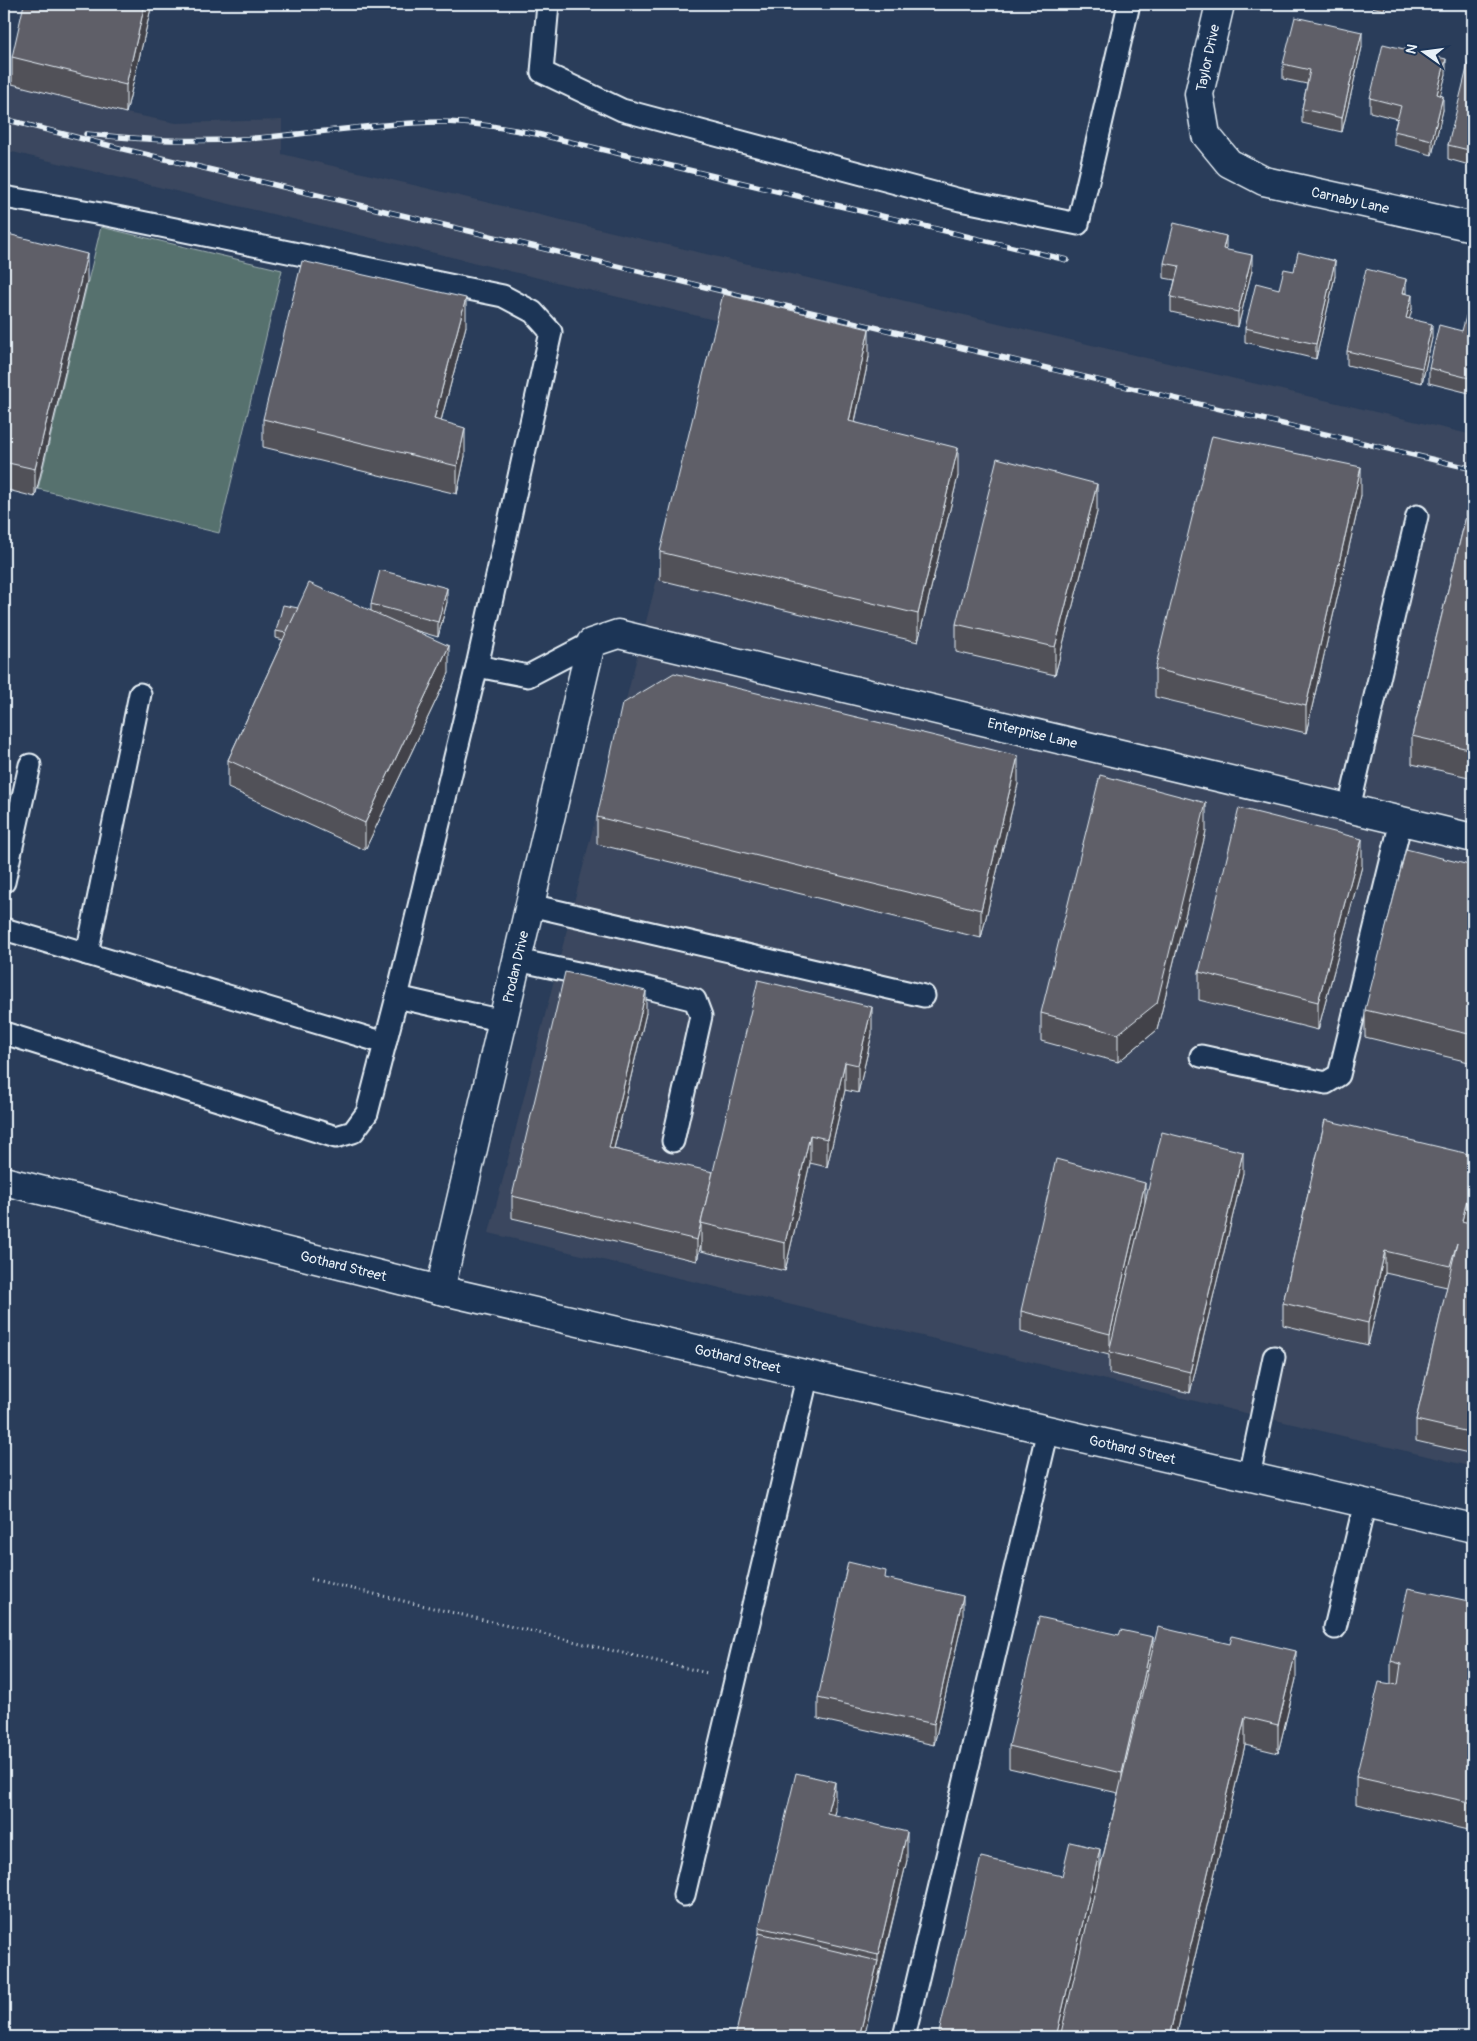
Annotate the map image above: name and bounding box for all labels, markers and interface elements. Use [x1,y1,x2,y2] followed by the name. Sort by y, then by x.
[1193,23,1223,93] street label: Taylor Drive
[1400,28,1450,78] north arrow
[1402,42,1421,56] text: N
[1310,183,1391,217] street label: Carnaby Lane
[986,714,1079,752] street label: Enterprise Lane
[499,929,532,1004] street label: Prodan Drive
[299,1247,389,1285] street label: Gothard Street
[693,1340,783,1377] street label: Gothard Street
[1088,1431,1178,1468] street label: Gothard Street

